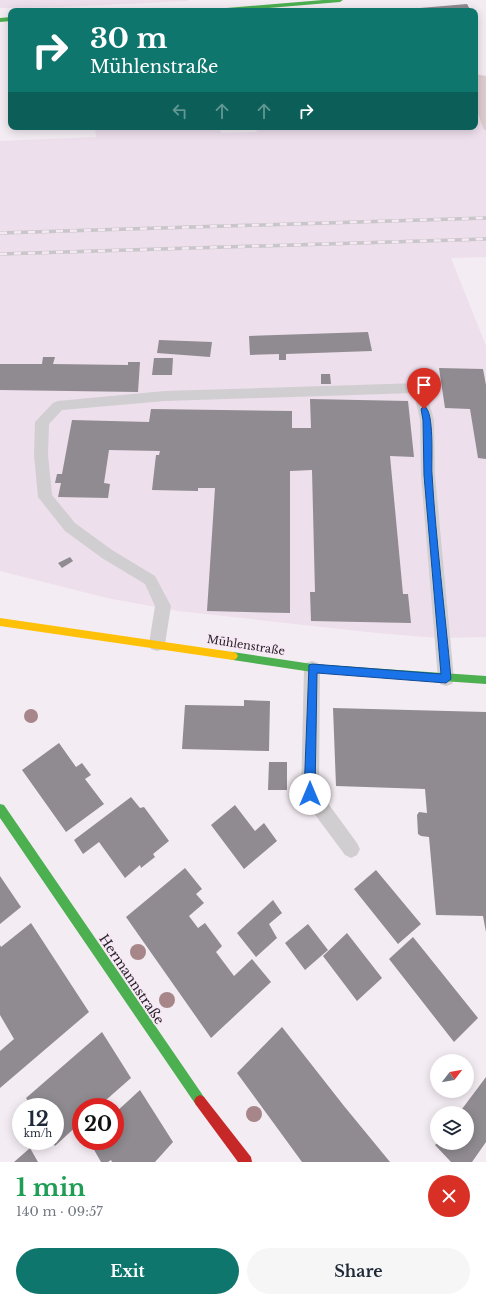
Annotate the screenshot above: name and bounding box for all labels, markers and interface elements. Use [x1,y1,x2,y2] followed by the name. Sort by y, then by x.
[90,21,167,56] text: 30 m
[24,24,76,76] icon: right
[90,56,218,78] text: Mühlenstraße
[169,100,191,122] icon: left
[211,100,233,122] icon: ahead
[253,100,275,122] icon: ahead
[295,100,317,122] icon: right
[407,368,441,409] pin
[413,374,435,396] icon: arrive
[206,632,286,658] street label: Mühlenstraße
[289,773,331,815] position arrow
[95,931,168,1028] street label: Hermannstraße
[430,1054,474,1098] north arrow
[430,1054,474,1150] map controls
[72,1098,124,1150] speed limit sign: 20
[430,1106,474,1150] button: layers
[27,1107,49,1131] text: 12
[24,1127,52,1140] text: km/h
[16,1173,86,1202] text: 1 min
[428,1175,470,1217] button: close
[16,1203,103,1220] text: 140 m · 09:57
[16,1248,239,1294] button: Exit
[247,1248,470,1294] button: Share

